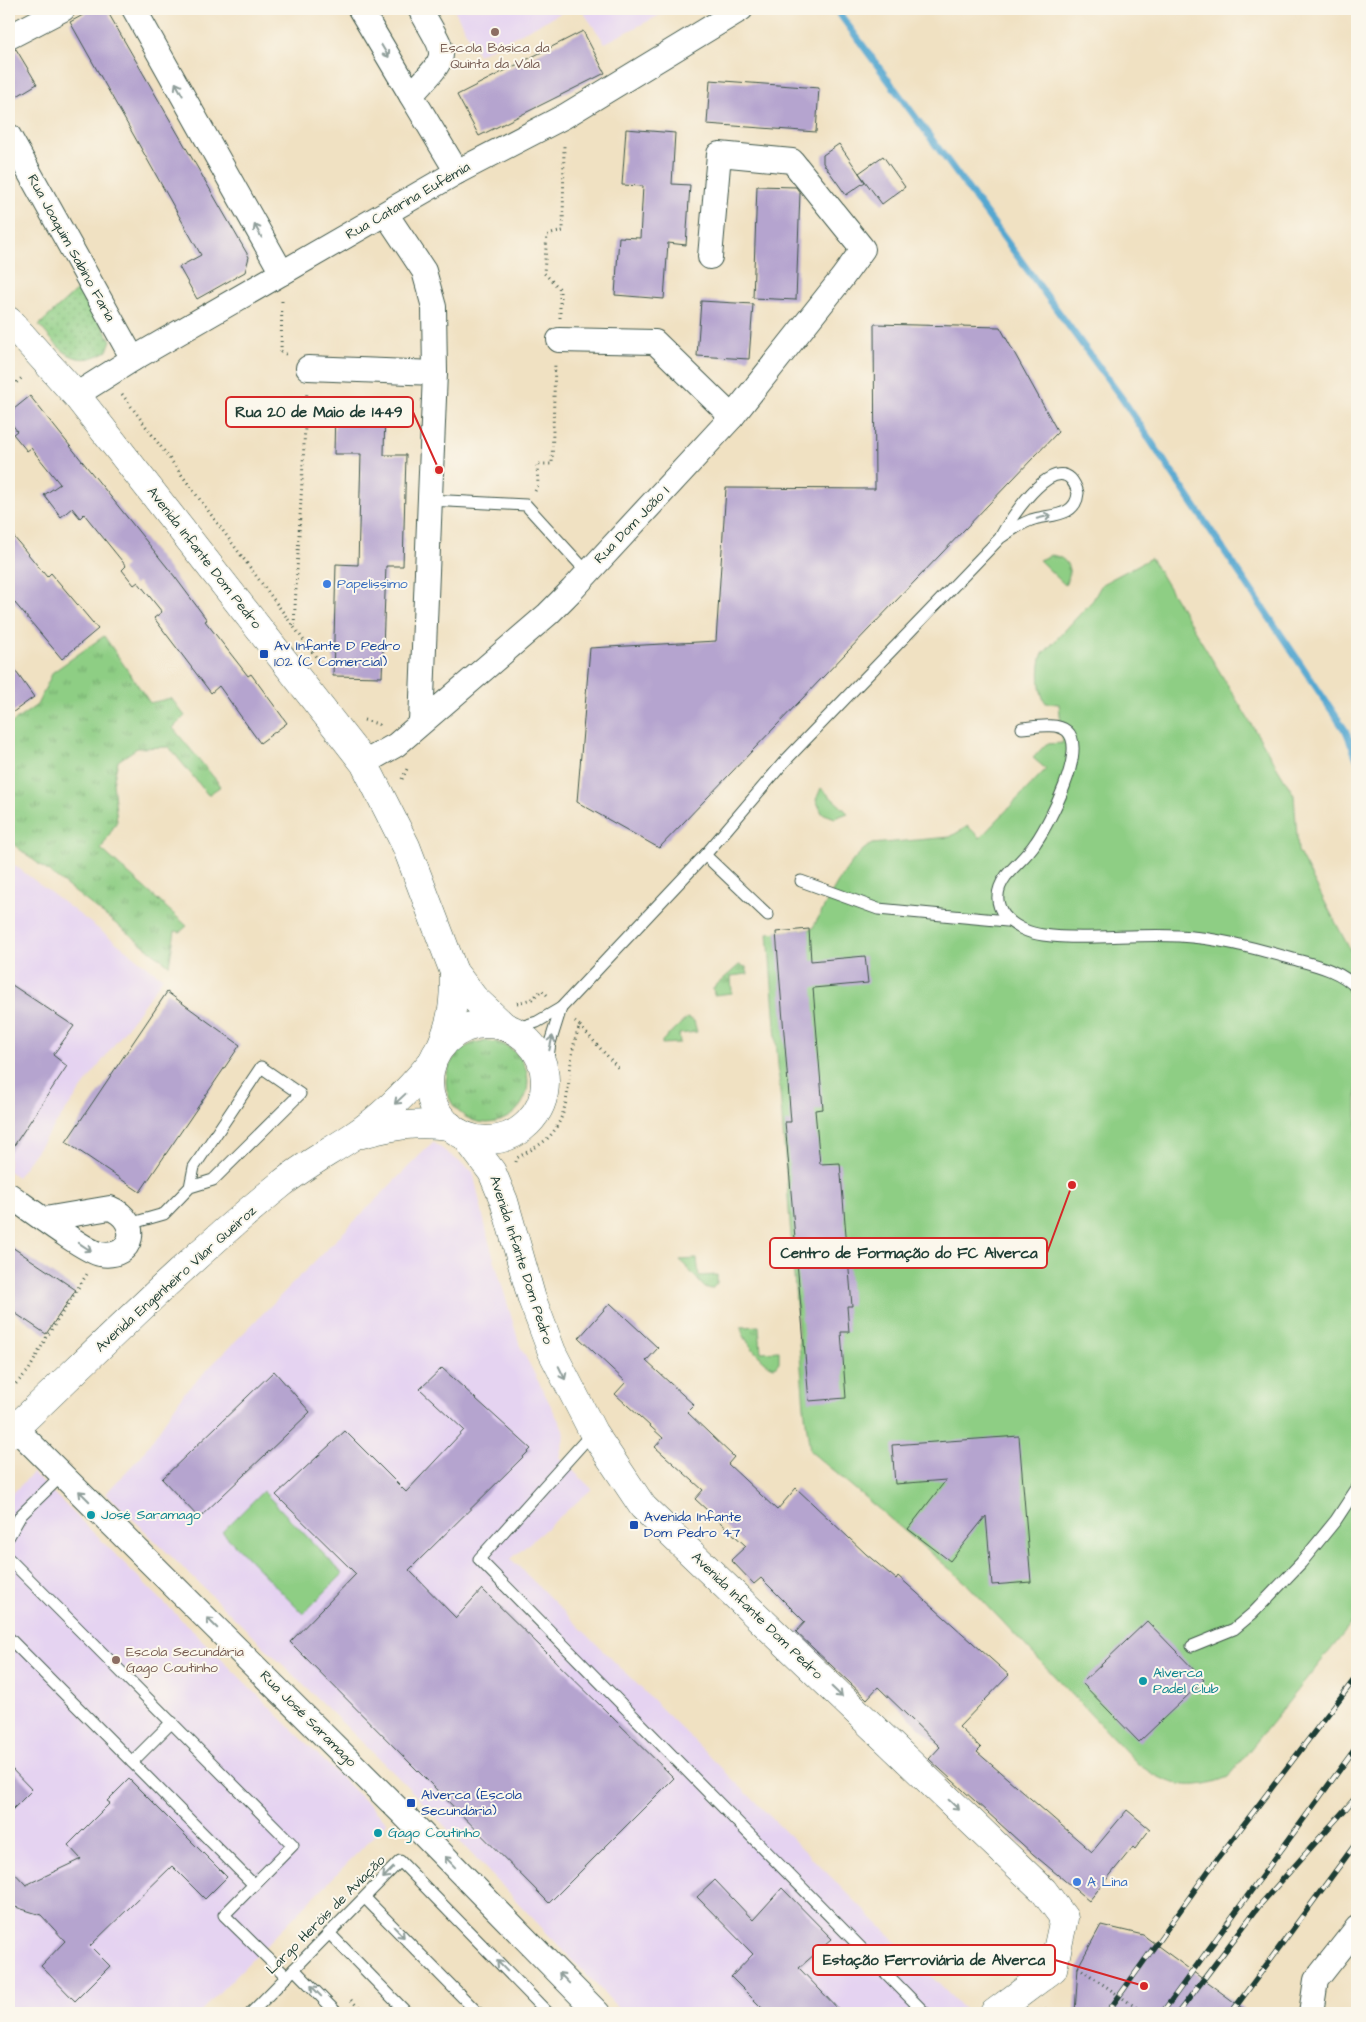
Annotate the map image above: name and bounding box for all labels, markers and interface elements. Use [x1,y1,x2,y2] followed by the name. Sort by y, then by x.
[489,26,501,38] marker: Escola Básica da Quinta da Vala
[440,38,550,74] place label: Escola Básica da Quinta da Vala
[380,43,390,57] one-way arrow
[174,82,183,97] one-way arrow
[342,157,474,245] street label: Rua Catarina Eufémia
[22,171,120,325] street label: Rua Joaquim Sabino Faria
[253,223,263,238] one-way arrow
[226,397,413,427] callout: Rua 20 de Maio de 1449
[235,402,403,423] text: Rua 20 de Maio de 1449
[590,482,674,568] street label: Rua Dom João I
[142,483,266,634] street label: Avenida Infante Dom Pedro
[1035,512,1051,521] one-way arrow
[337,574,408,594] place label: Papelissimo
[321,578,333,590] marker: Papelissimo
[274,636,400,672] place label: Av Infante D Pedro 102 (C Comercial)
[258,648,270,660] marker: Av Infante D Pedro 102 (C Comercial)
[547,1035,556,1051] one-way arrow
[394,1093,406,1105] one-way arrow
[484,1173,558,1347] street label: Avenida Infante Dom Pedro
[91,1201,261,1357] street label: Avenida Engenheiro Vilar Queiroz
[770,1238,1047,1268] callout: Centro de Formação do FC Alverca
[78,1242,92,1252] one-way arrow
[780,1243,1038,1264] text: Centro de Formação do FC Alverca
[558,1365,567,1380] one-way arrow
[78,1490,90,1503] one-way arrow
[101,1505,201,1525] place label: José Saramago
[644,1507,742,1543] place label: Avenida Infante Dom Pedro 47
[85,1509,97,1521] marker: José Saramago
[628,1519,640,1531] marker: Avenida Infante Dom Pedro 47
[687,1548,827,1684] street label: Avenida Infante Dom Pedro
[206,1618,218,1630] one-way arrow
[126,1642,244,1678] place label: Escola Secundária Gago Coutinho
[110,1654,122,1666] marker: Escola Secundária Gago Coutinho
[1153,1663,1219,1699] place label: Alverca Padel Club
[255,1666,361,1772] street label: Rua José Saramago
[1137,1675,1149,1687] marker: Alverca Padel Club
[831,1686,843,1698] one-way arrow
[421,1785,522,1821] place label: Alverca (Escola Secundária)
[405,1797,417,1809] marker: Alverca (Escola Secundária)
[948,1799,961,1811] one-way arrow
[388,1823,480,1843] place label: Gago Coutinho
[372,1827,384,1839] marker: Gago Coutinho
[262,1851,390,1979] street label: Largo Heróis de Aviação
[444,1856,456,1868] one-way arrow
[383,1867,395,1879] one-way arrow
[1087,1872,1128,1892] place label: A Lina
[1071,1876,1083,1888] marker: A Lina
[393,1926,405,1939] one-way arrow
[813,1945,1055,1975] callout: Estação Ferroviária de Alverca
[823,1950,1045,1971] text: Estação Ferroviária de Alverca
[496,1960,508,1972] one-way arrow
[558,1973,570,1985] one-way arrow
[310,1985,322,1997] one-way arrow

